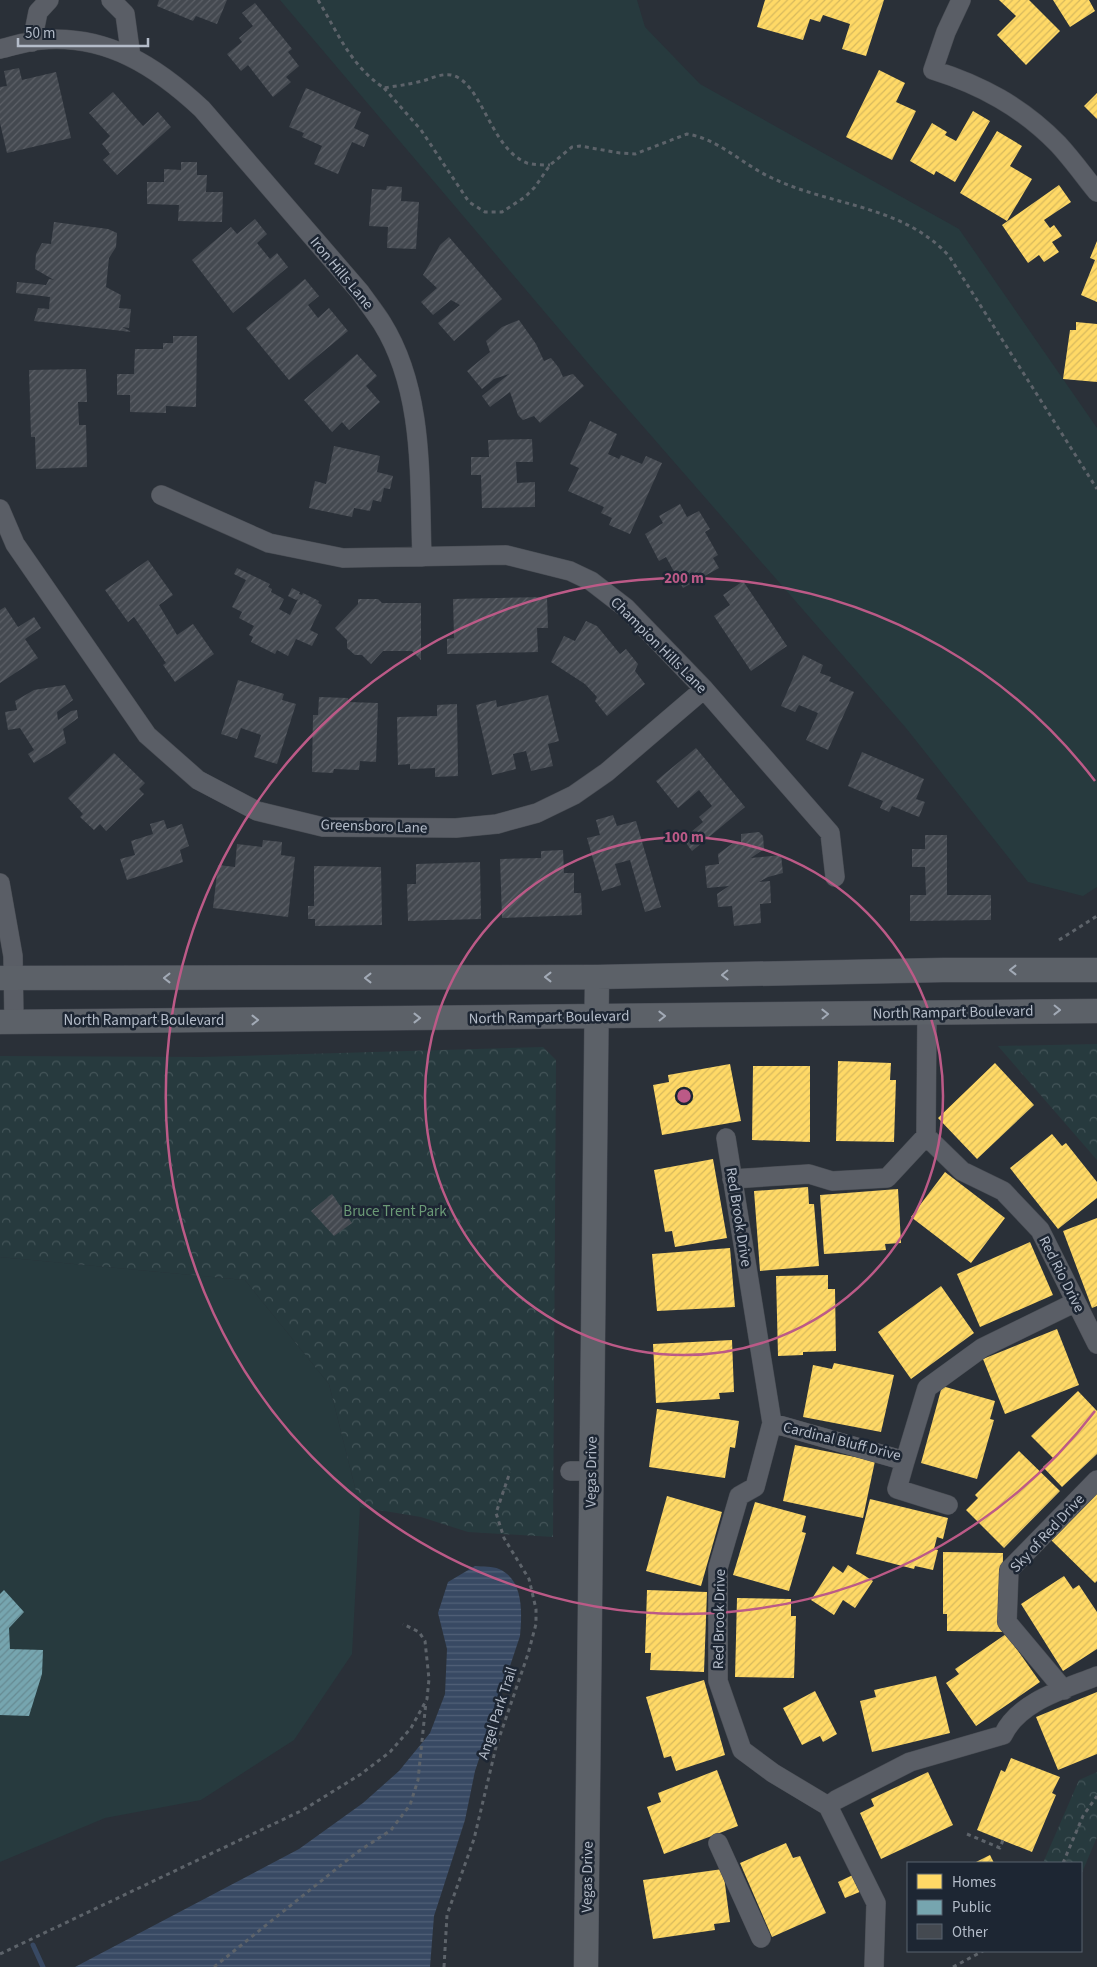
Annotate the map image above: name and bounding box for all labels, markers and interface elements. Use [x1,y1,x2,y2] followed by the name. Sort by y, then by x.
[18,15,148,47] scale bar
[25,23,55,44] text: 50 m
[305,232,378,314] street label: Iron Hills Lane
[664,568,704,589] text: 200 m
[606,592,712,698] street label: Champion Hills Lane
[320,814,428,839] street label: Greensboro Lane
[664,827,704,848] text: 100 m
[1009,965,1017,975] one-way arrow
[721,970,728,980] one-way arrow
[544,972,552,982] one-way arrow
[163,973,170,983] one-way arrow
[364,973,372,983] one-way arrow
[872,1001,1034,1024] street label: North Rampart Boulevard
[1054,1005,1062,1016] one-way arrow
[468,1006,630,1029] street label: North Rampart Boulevard
[821,1008,829,1019] one-way arrow
[64,1010,224,1031] street label: North Rampart Boulevard
[659,1011,667,1021] one-way arrow
[414,1013,422,1023] one-way arrow
[252,1015,259,1025] one-way arrow
[675,1087,693,1105] centre of rings
[720,1166,757,1268] street label: Red Brook Drive
[343,1201,447,1222] park label: Bruce Trent Park
[1033,1232,1090,1316] street label: Red Rio Drive
[781,1417,903,1466] street label: Cardinal Bluff Drive
[580,1436,603,1508] street label: Vegas Drive
[1005,1489,1089,1577] street label: Sky of Red Drive
[708,1569,731,1669] street label: Red Brook Drive
[473,1664,522,1762] street label: Angel Park Trail
[576,1841,599,1913] street label: Vegas Drive
[907,1862,1082,1952] legend
[952,1872,996,1893] text: Homes
[952,1897,991,1918] text: Public
[952,1922,989,1943] text: Other

